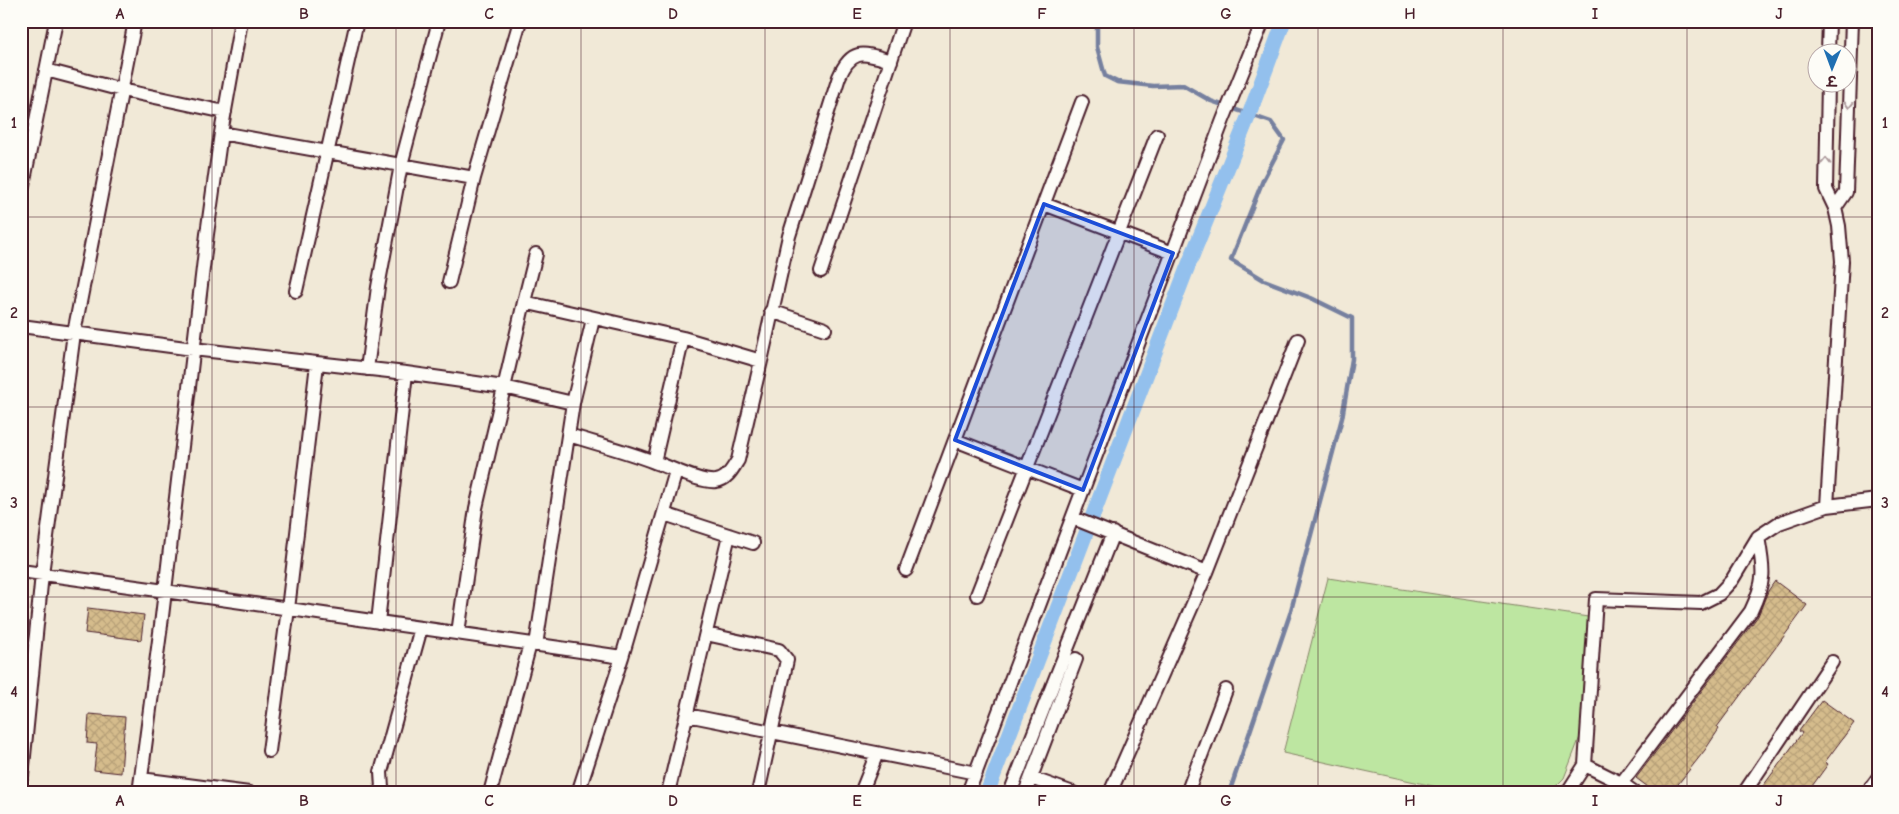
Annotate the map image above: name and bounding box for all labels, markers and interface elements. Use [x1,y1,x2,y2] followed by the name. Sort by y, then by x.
[116,5,125,23] text: A
[299,5,309,23] text: B
[484,5,494,23] text: C
[668,5,678,23] text: D
[852,5,862,23] text: E
[1037,5,1047,23] text: F
[1220,5,1232,23] text: G
[1404,5,1416,23] text: H
[1592,5,1598,23] text: I
[1775,5,1783,23] text: J
[1806,42,1856,92] north arrow
[1825,72,1839,89] text: उ
[1844,101,1855,109] one-way arrow
[11,114,17,132] text: 1
[1882,114,1888,132] text: 1
[1821,157,1831,165] one-way arrow
[10,304,18,322] text: 2
[1881,304,1889,322] text: 2
[10,494,18,512] text: 3
[1881,494,1889,512] text: 3
[10,683,18,701] text: 4
[1881,683,1889,701] text: 4
[116,792,125,810] text: A
[299,792,309,810] text: B
[484,792,494,810] text: C
[668,792,678,810] text: D
[852,792,862,810] text: E
[1037,792,1047,810] text: F
[1220,792,1232,810] text: G
[1404,792,1416,810] text: H
[1592,792,1598,810] text: I
[1775,792,1783,810] text: J

